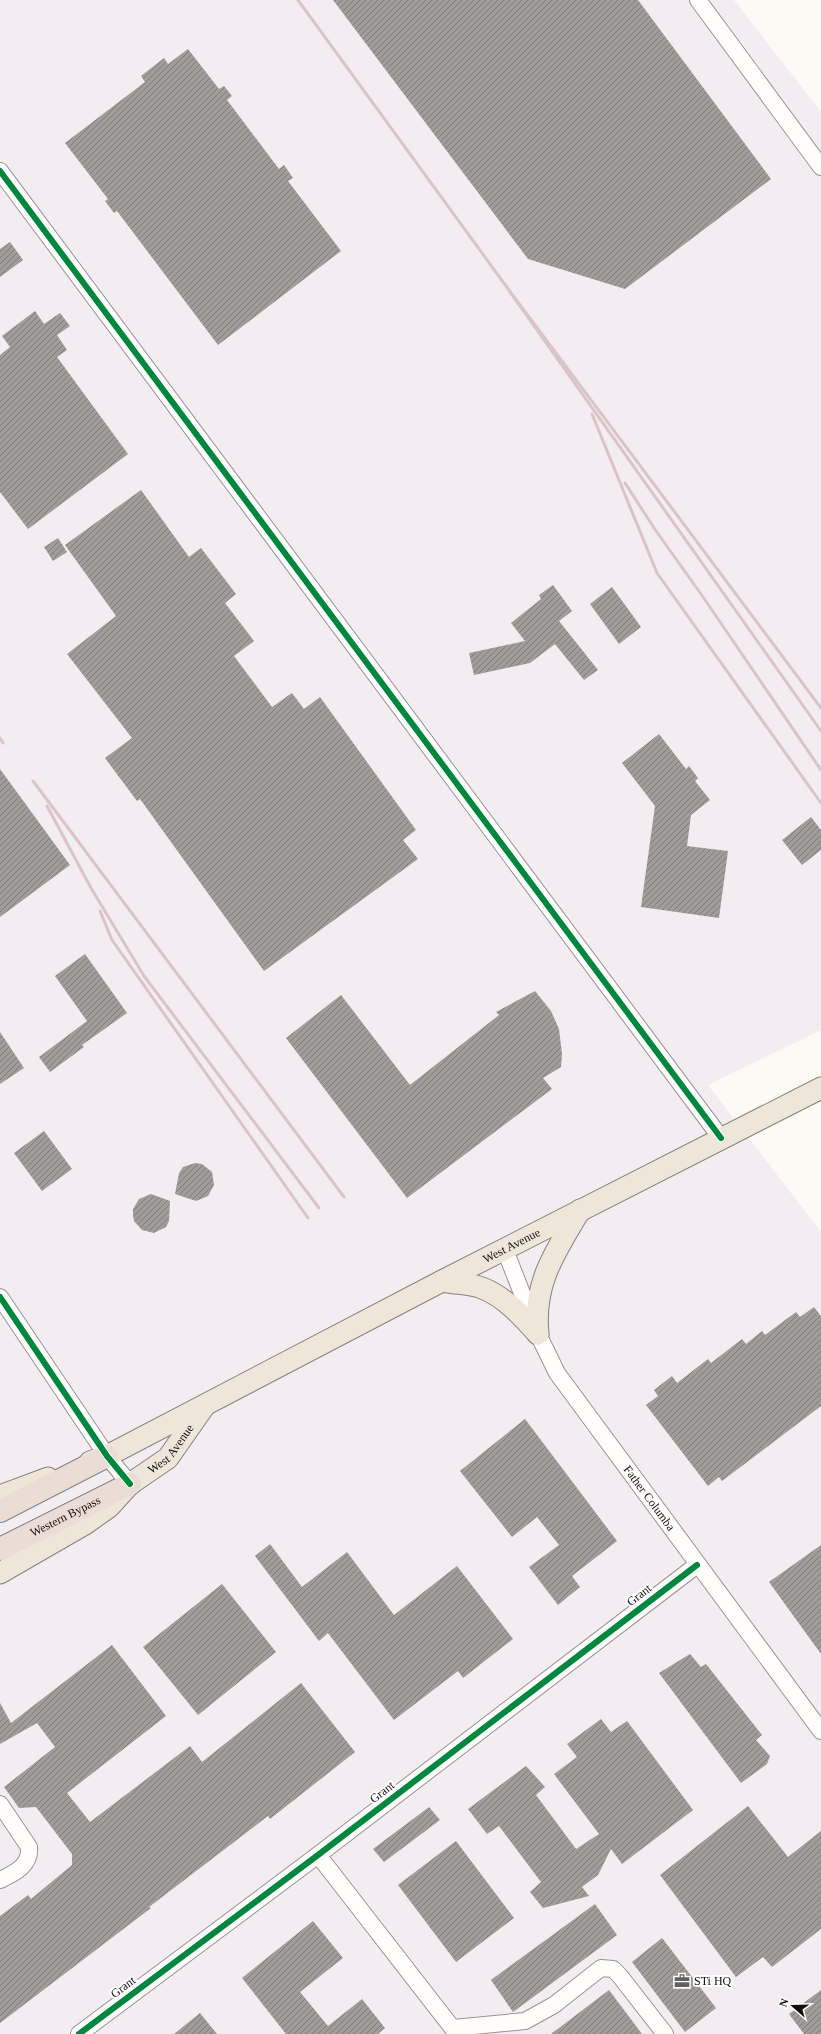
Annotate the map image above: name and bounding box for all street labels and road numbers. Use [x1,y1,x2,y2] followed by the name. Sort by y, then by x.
[480,1225,543,1266] street label: West Avenue
[145,1422,196,1477] street label: West Avenue
[621,1463,678,1534] street label: Father Columba
[28,1493,103,1540] street label: Western Bypass
[624,1581,655,1609] street label: Grant
[367,1778,398,1806] street label: Grant
[108,1973,139,2001] street label: Grant

